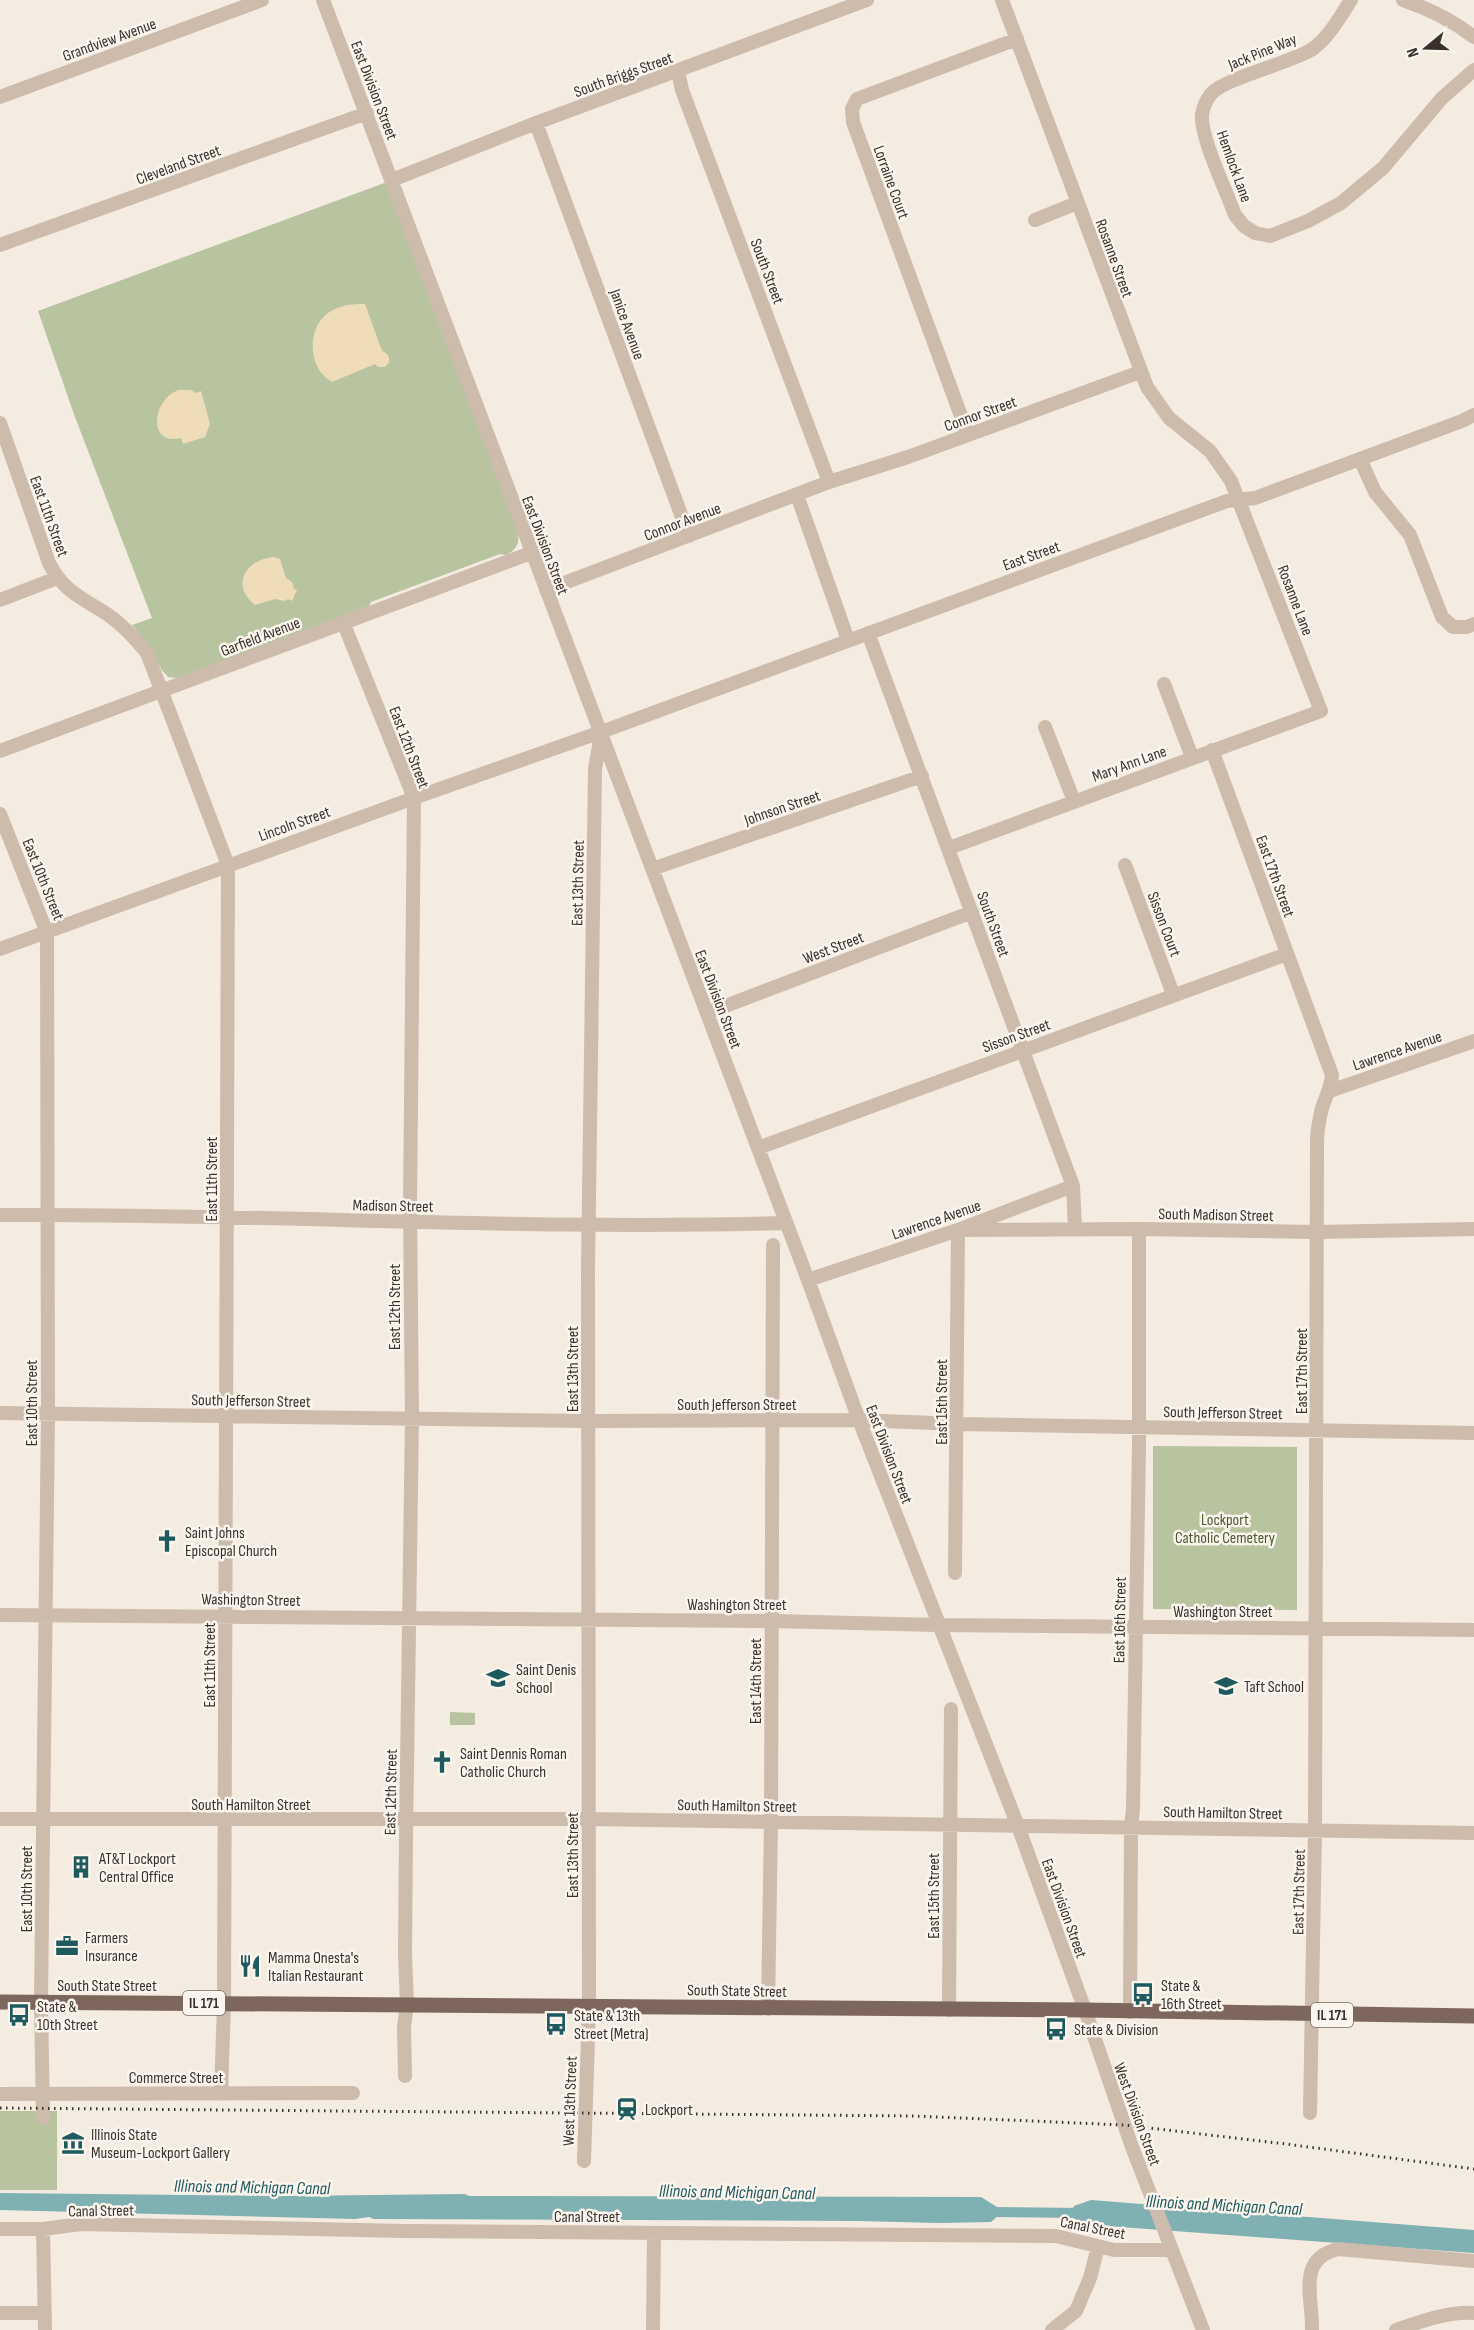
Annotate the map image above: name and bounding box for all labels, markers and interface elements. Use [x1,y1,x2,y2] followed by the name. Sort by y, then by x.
[60,15,159,66] street label: Grandview Avenue
[1396,18,1456,78] north arrow
[1225,30,1300,75] street label: Jack Pine Way
[346,38,401,143] street label: East Division Street
[1403,45,1424,60] text: N
[571,49,676,102] street label: South Briggs Street
[1212,128,1255,205] street label: Hemlock Lane
[134,141,223,189] street label: Cleveland Street
[869,143,913,222] street label: Lorraine Court
[1091,217,1137,300] street label: Rosanne Street
[746,236,788,307] street label: South Street
[605,286,648,362] street label: Janice Avenue
[942,393,1019,436] street label: Connor Street
[25,473,72,560] street label: East 11th Street
[517,493,572,598] street label: East Division Street
[641,499,724,546] street label: Connor Avenue
[1000,537,1063,576] street label: East Street
[1273,563,1317,638] street label: Rosanne Lane
[218,614,303,661] street label: Garfield Avenue
[384,704,433,791] street label: East 12th Street
[1090,742,1169,787] street label: Mary Ann Lane
[741,787,823,831] street label: Johnson Street
[256,803,333,846] street label: Lincoln Street
[1251,833,1298,920] street label: East 17th Street
[18,836,68,923] street label: East 10th Street
[568,840,589,926] street label: East 13th Street
[972,889,1013,960] street label: South Street
[1143,889,1185,960] street label: Sisson Court
[800,928,867,969] street label: West Street
[690,947,745,1052] street label: East Division Street
[980,1015,1053,1057] street label: Sisson Street
[1350,1027,1445,1076] street label: Lawrence Avenue
[203,1136,222,1221] street label: East 11th Street
[352,1196,434,1217] street label: Madison Street
[889,1196,984,1245] street label: Lawrence Avenue
[1158,1205,1274,1226] street label: South Madison Street
[386,1264,405,1350] street label: East 12th Street
[564,1326,583,1412] street label: East 13th Street
[1293,1328,1312,1414] street label: East 17th Street
[933,1359,952,1445] street label: East 15th Street
[23,1360,42,1446] street label: East 10th Street
[191,1391,311,1412] street label: South Jefferson Street
[677,1396,797,1415] street label: South Jefferson Street
[861,1402,916,1507] street label: East Division Street
[1163,1403,1283,1424] street label: South Jefferson Street
[1175,1511,1275,1548] park label: Lockport Catholic Cemetery
[185,1524,277,1561] place label: Saint Johns Episcopal Church
[154,1528,180,1554] church icon: Saint Johns Episcopal Church
[1110,1577,1131,1663] street label: East 16th Street
[201,1590,301,1611] street label: Washington Street
[687,1596,787,1615] street label: Washington Street
[1173,1603,1273,1622] street label: Washington Street
[201,1622,220,1707] street label: East 11th Street
[747,1638,766,1724] street label: East 14th Street
[516,1661,576,1698] place label: Saint Denis School
[485,1665,511,1691] school or university icon: Saint Denis School
[1213,1673,1239,1699] school or university icon: Taft School
[1244,1678,1304,1697] place label: Taft School
[460,1745,567,1782] place label: Saint Dennis Roman Catholic Church
[381,1749,402,1835] street label: East 12th Street
[429,1749,455,1775] church icon: Saint Dennis Roman Catholic Church
[191,1796,311,1815] street label: South Hamilton Street
[677,1796,797,1817] street label: South Hamilton Street
[1163,1803,1283,1824] street label: South Hamilton Street
[564,1812,583,1898] street label: East 13th Street
[18,1846,37,1932] street label: East 10th Street
[1289,1849,1310,1935] street label: East 17th Street
[98,1850,176,1887] place label: AT&T Lockport Central Office
[925,1853,944,1939] street label: East 15th Street
[68,1854,94,1880] building icon: AT&T Lockport Central Office
[1037,1856,1090,1961] street label: East Division Street
[85,1929,138,1966] place label: Farmers Insurance
[54,1933,80,1959] office icon: Farmers Insurance
[268,1949,364,1986] place label: Mamma Onesta's Italian Restaurant
[237,1953,263,1979] restaurant icon: Mamma Onesta's Italian Restaurant
[57,1977,157,1996] street label: South State Street
[1161,1977,1222,2014] place label: State & 16th Street
[687,1981,787,2002] street label: South State Street
[1130,1981,1156,2007] bus stop icon: State & 16th Street
[183,1991,225,2015] road number: IL 171
[37,1998,98,2035] place label: State & 10th Street
[6,2002,32,2028] bus stop icon: State & 10th Street
[1311,2003,1353,2027] road number: IL 171
[574,2007,649,2044] place label: State & 13th Street (Metra)
[543,2011,569,2037] bus stop icon: State & 13th Street (Metra)
[1043,2016,1069,2042] bus stop icon: State & Division
[1074,2021,1158,2040] place label: State & Division
[559,2056,582,2146] street label: West 13th Street
[1109,2060,1164,2169] street label: West Division Street
[129,2069,223,2088] street label: Commerce Street
[614,2096,640,2122] station icon: Lockport
[645,2101,693,2120] place label: Lockport
[91,2126,230,2163] place label: Illinois State Museum-Lockport Gallery
[60,2130,86,2156] museum icon: Illinois State Museum-Lockport Gallery
[174,2176,331,2199] water label: Illinois and Michigan Canal
[659,2181,816,2204] water label: Illinois and Michigan Canal
[1145,2191,1303,2220] water label: Illinois and Michigan Canal
[68,2201,134,2222] street label: Canal Street
[554,2208,620,2227] street label: Canal Street
[1059,2213,1127,2244] street label: Canal Street

